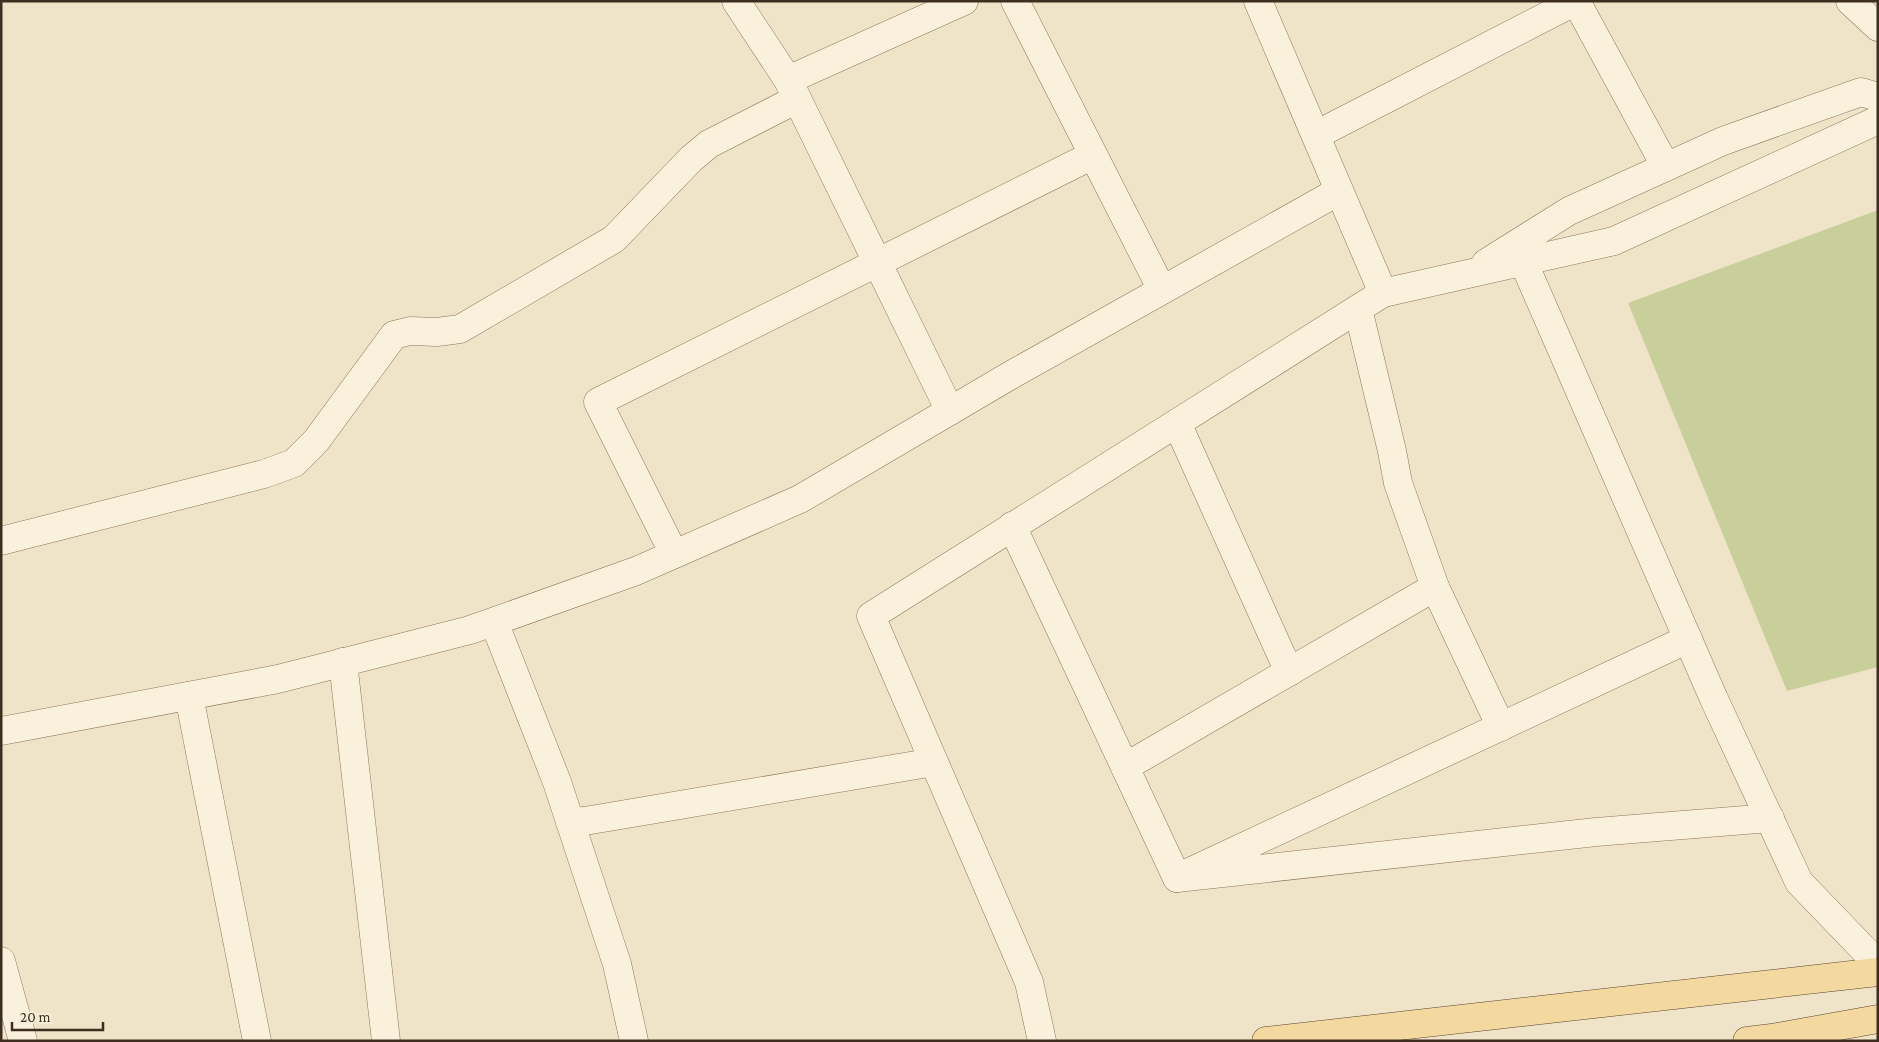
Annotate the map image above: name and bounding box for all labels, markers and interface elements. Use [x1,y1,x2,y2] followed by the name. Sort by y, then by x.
[12,1000,104,1032] scale bar
[20,1009,51,1025] text: 20 m

